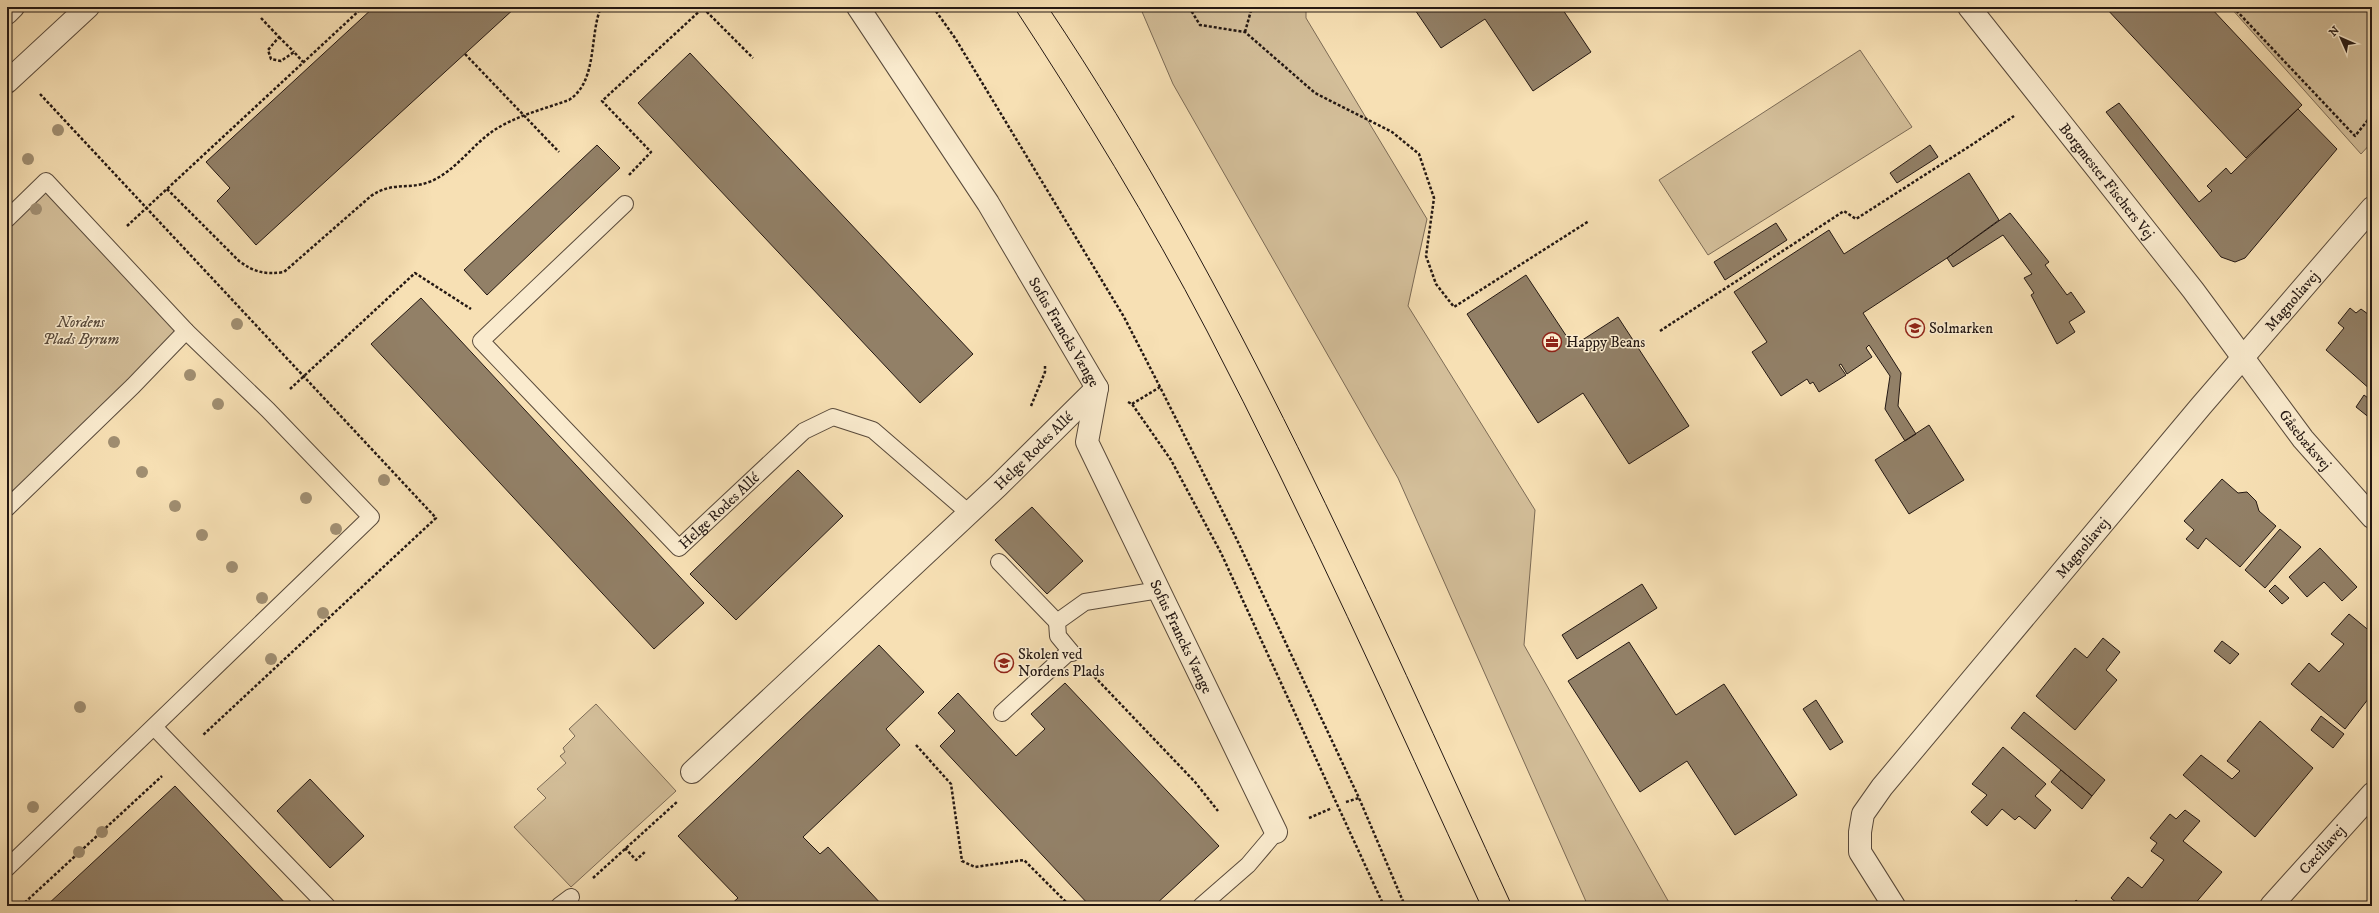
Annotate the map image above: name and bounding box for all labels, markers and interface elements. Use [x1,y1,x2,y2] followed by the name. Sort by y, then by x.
[2321,18,2361,58] north arrow
[2326,23,2343,40] text: N
[2055,119,2158,243] street label: Borgmester Fischers Vej
[2261,267,2323,335] street label: Magnoliavej
[1024,274,1103,391] street label: Sofus Francks Vænge
[43,313,120,349] park label: Nordens Plads Byrum
[1904,317,1926,339] school or university icon: Solmarken
[1929,319,1993,338] place label: Solmarken
[1541,331,1563,353] office icon: Happy Beans
[1566,333,1645,352] place label: Happy Beans
[2274,406,2335,474] street label: Gåsebæksvej
[990,407,1078,494] street label: Helge Rodes Allé
[675,468,764,553] street label: Helge Rodes Allé
[2052,514,2114,582] street label: Magnoliavej
[1145,577,1216,697] street label: Sofus Francks Vænge
[1018,645,1105,681] place label: Skolen ved Nordens Plads
[993,652,1015,674] school or university icon: Skolen ved Nordens Plads
[2295,821,2349,879] street label: Cæciliavej

